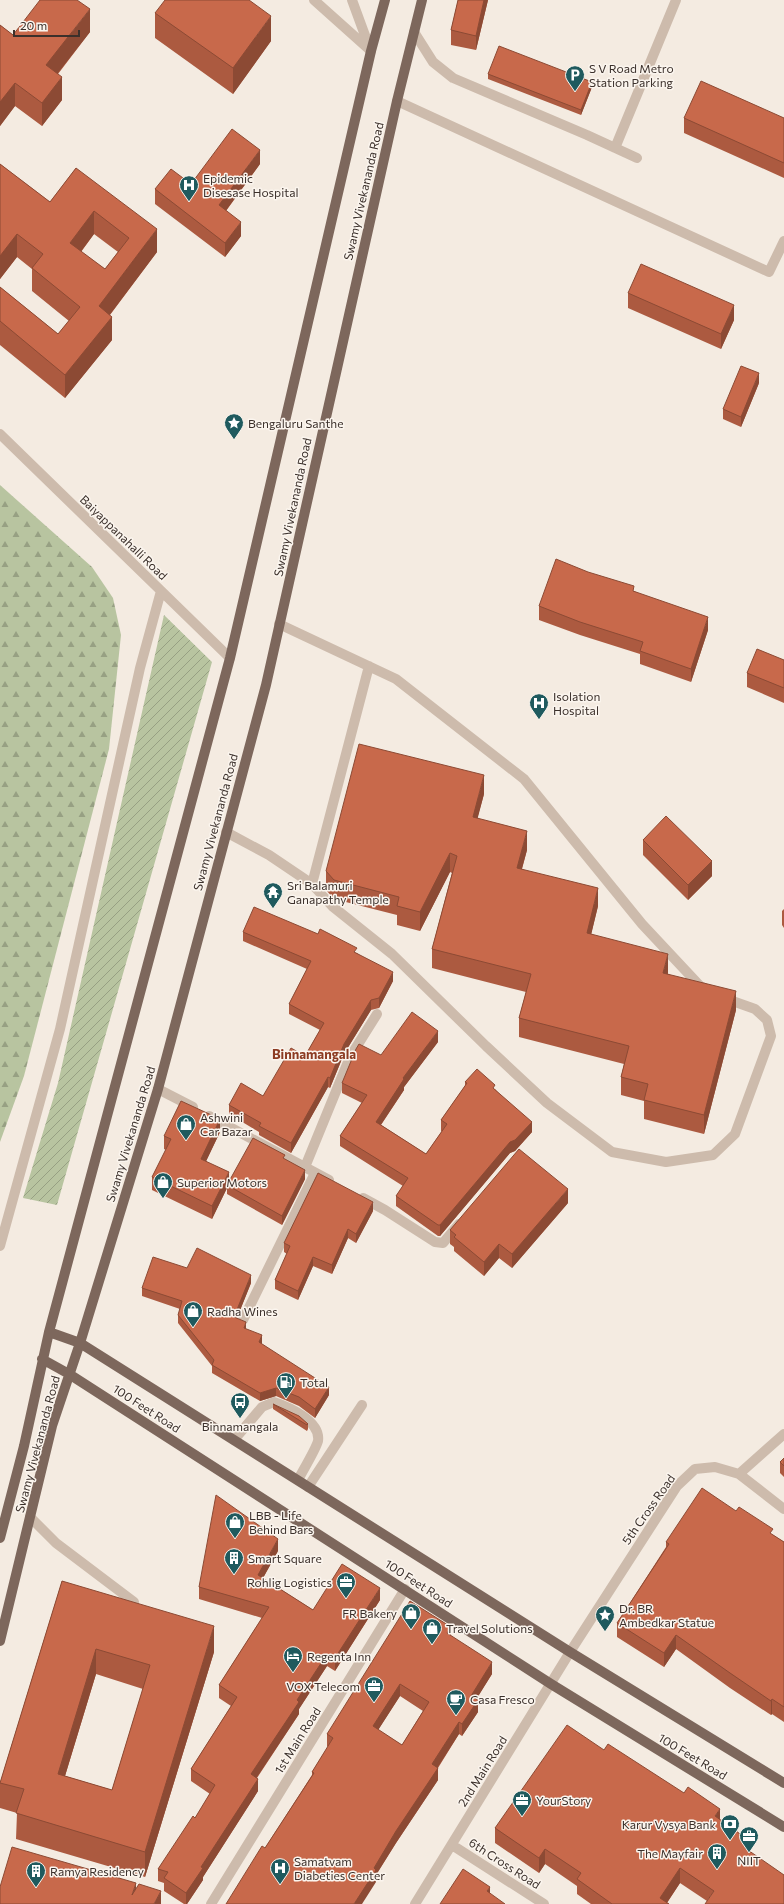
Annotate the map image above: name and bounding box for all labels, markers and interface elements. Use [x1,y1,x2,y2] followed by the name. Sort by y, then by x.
[14,12,79,38] scale bar
[20,18,47,32] text: 20 m
[589,61,674,89] place label: S V Road Metro Station Parking
[564,64,586,92] parking icon: S V Road Metro Station Parking
[340,121,386,261] street label: Swamy Vivekananda Road
[203,171,298,199] place label: Epidemic Disesase Hospital
[178,174,200,202] hospital icon: Epidemic Disesase Hospital
[223,412,245,440] place icon: Bengaluru Santhe
[248,416,344,430] place label: Bengaluru Santhe
[270,436,314,578] street label: Swamy Vivekananda Road
[78,492,171,582] street label: Baiyappanahalli Road
[553,689,600,717] place label: Isolation Hospital
[528,692,550,720] hospital icon: Isolation Hospital
[190,752,240,892] street label: Swamy Vivekananda Road
[287,878,389,906] place label: Sri Balamuri Ganapathy Temple
[262,881,284,909] temple icon: Sri Balamuri Ganapathy Temple
[272,1046,356,1062] district label: Binnamangala
[103,1064,157,1204] street label: Swamy Vivekananda Road
[200,1110,253,1138] place label: Ashwini Car Bazar
[175,1113,197,1141] shop icon: Ashwini Car Bazar
[152,1171,174,1199] shop icon: Superior Motors
[177,1175,267,1189] place label: Superior Motors
[182,1300,204,1328] shop icon: Radha Wines
[207,1304,278,1318] place label: Radha Wines
[275,1371,297,1399] fuel station icon: Total
[12,1374,62,1514] street label: Swamy Vivekananda Road
[300,1375,328,1389] place label: Total
[111,1381,183,1435] street label: 100 Feet Road
[229,1391,251,1419] bus stop icon: Binnamangala
[202,1419,278,1433] place label: Binnamangala
[619,1471,677,1547] street label: 5th Cross Road
[249,1508,313,1536] place label: LBB - Life Behind Bars
[224,1511,246,1539] shop icon: LBB - Life Behind Bars
[223,1547,245,1575] building icon: Smart Square
[248,1551,322,1565] place label: Smart Square
[383,1556,455,1610] street label: 100 Feet Road
[335,1571,357,1599] office icon: Rohlig Logistics
[247,1575,332,1589] place label: Rohlig Logistics
[619,1601,714,1629] place label: Dr. BR Ambedkar Statue
[400,1602,422,1630] shop icon: FR Bakery
[594,1604,616,1632] place icon: Dr. BR Ambedkar Statue
[342,1606,397,1620] place label: FR Bakery
[421,1617,443,1645] shop icon: Travel Solutions
[446,1621,533,1635] place label: Travel Solutions
[282,1645,304,1673] hotel icon: Regenta Inn
[307,1649,371,1663] place label: Regenta Inn
[363,1675,385,1703] office icon: VOX Telecom
[286,1679,360,1693] place label: VOX Telecom
[445,1688,467,1716] cafe icon: Casa Fresco
[470,1692,535,1706] place label: Casa Fresco
[271,1704,323,1776] street label: 1st Main Road
[656,1730,730,1782] street label: 100 Feet Road
[455,1733,509,1809] street label: 2nd Main Road
[511,1789,533,1817] office icon: YourStory
[536,1793,591,1807] place label: YourStory
[719,1813,741,1841] bank icon: Karur Vysya Bank
[622,1817,716,1831] place label: Karur Vysya Bank
[738,1825,760,1853] office icon: NIIT
[467,1835,543,1891] street label: 6th Cross Road
[706,1842,728,1870] building icon: The Mayfair
[637,1846,703,1860] place label: The Mayfair
[737,1853,761,1867] place label: NIIT
[294,1854,385,1882] place label: Samatvam Diabeties Center
[269,1857,291,1885] hospital icon: Samatvam Diabeties Center
[25,1860,47,1888] building icon: Ramya Residency
[50,1864,144,1878] place label: Ramya Residency

